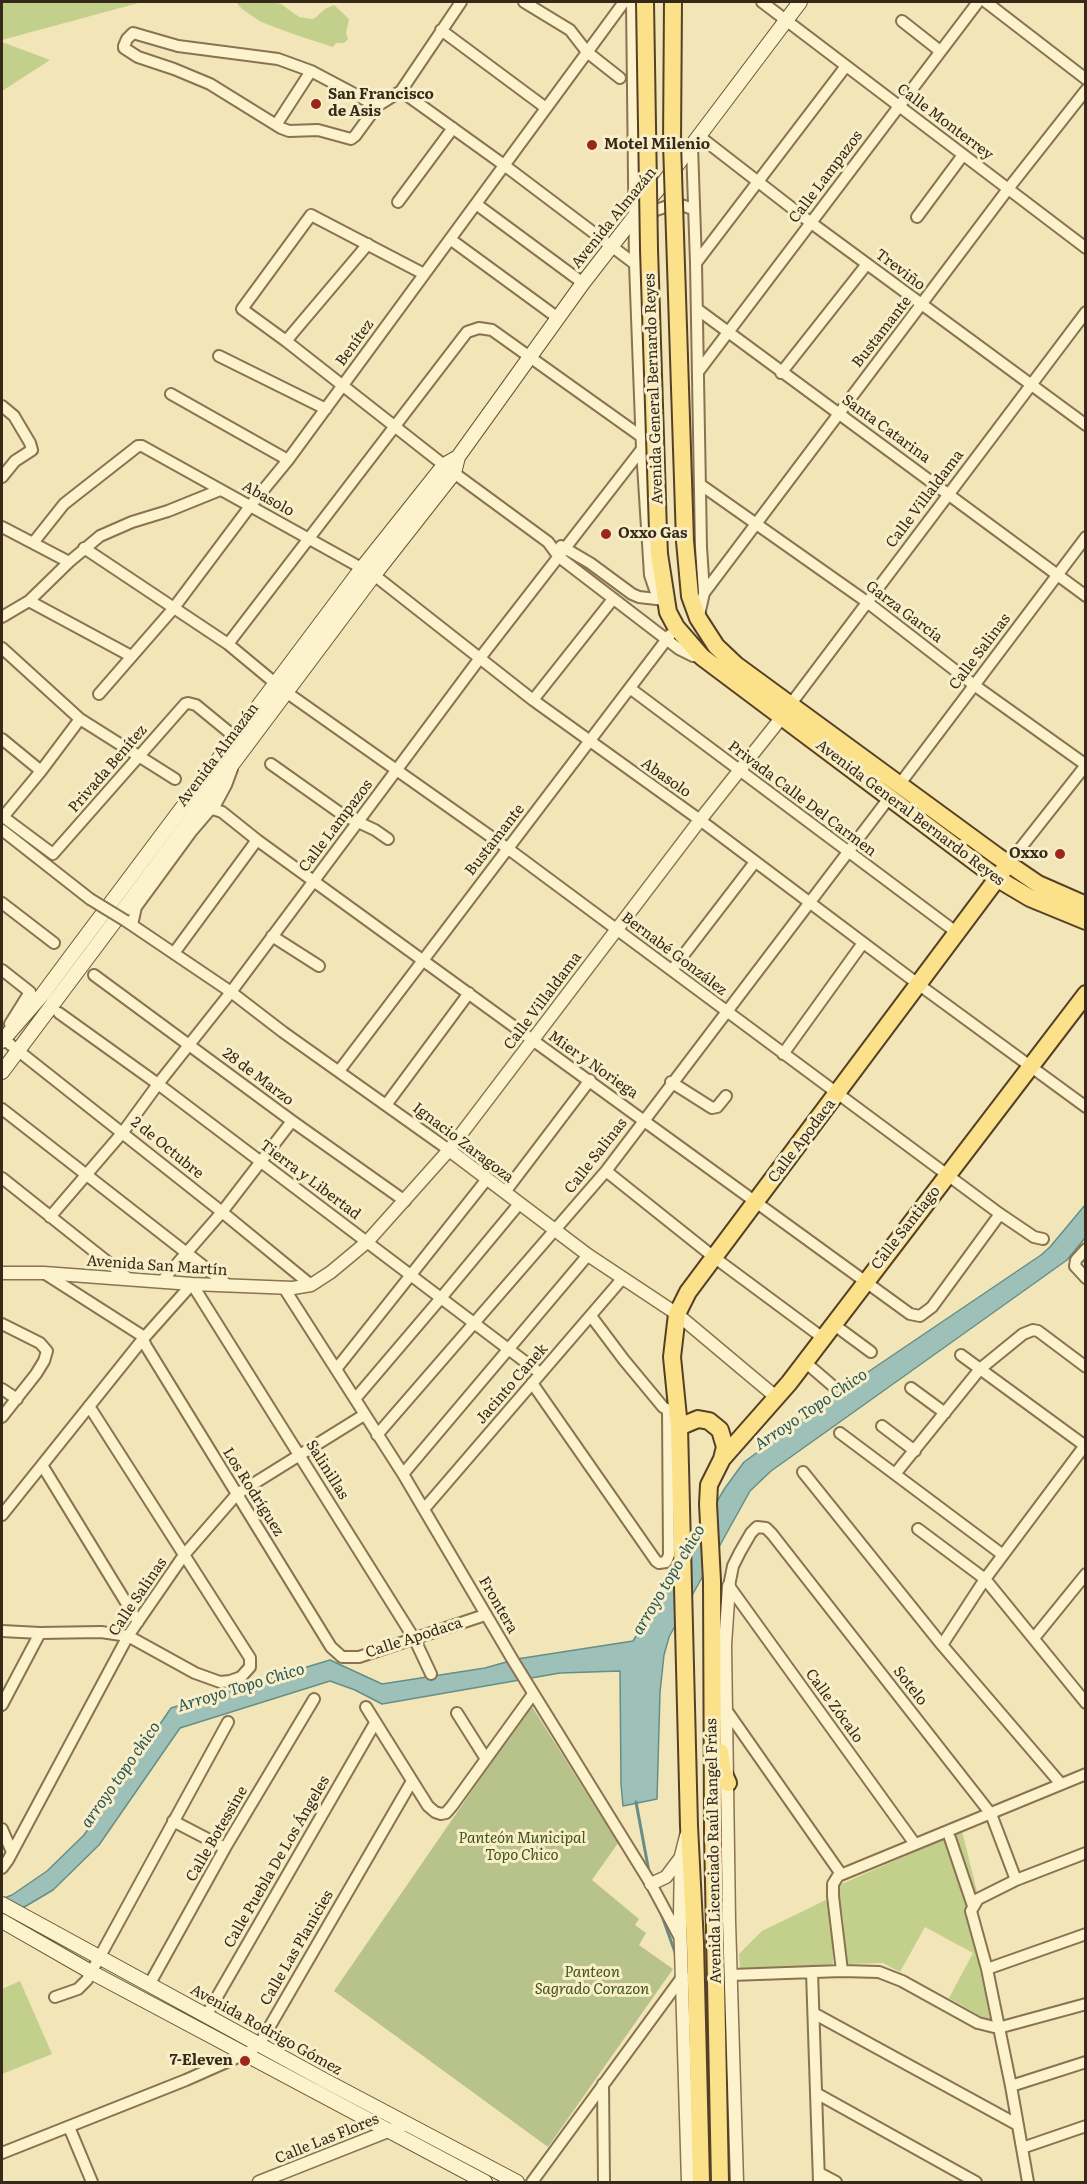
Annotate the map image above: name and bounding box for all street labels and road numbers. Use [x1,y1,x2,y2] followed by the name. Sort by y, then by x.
[893,80,997,164] street label: Calle Monterrey
[785,127,867,227] street label: Calle Lampazos
[568,164,660,272] street label: Avenida Almazán
[872,245,928,295] street label: Treviño
[641,273,667,505] street label: Avenida General Bernardo Reyes
[849,293,915,371] street label: Bustamante
[332,316,378,370] street label: Benítez
[838,391,934,467] street label: Santa Catarina
[882,447,968,551] street label: Calle Villaldama
[239,477,297,521] street label: Abasolo
[862,577,946,647] street label: Garza García
[946,610,1014,694] street label: Calle Salinas
[173,700,263,810] street label: Avenida Almazán
[65,721,151,817] street label: Privada Benítez
[812,736,1008,890] street label: Avenida General Bernardo Reyes
[724,737,880,861] street label: Privada Calle Del Carmen
[638,754,694,802] street label: Abasolo
[295,776,377,876] street label: Calle Lampazos
[462,801,528,879] street label: Bustamante
[618,909,730,999] street label: Bernabé González
[500,949,586,1053] street label: Calle Villaldama
[544,1027,642,1103] street label: Mier y Noriega
[219,1044,297,1110] street label: 28 de Marzo
[765,1095,839,1187] street label: Calle Apodaca
[409,1099,517,1187] street label: Ignacio Zaragoza
[127,1113,207,1183] street label: 2 de Octubre
[561,1115,631,1197] street label: Calle Salinas
[256,1136,364,1224] street label: Tierra y Libertad
[868,1183,944,1273] street label: Calle Santiago
[86,1252,228,1280] street label: Avenida San Martín
[472,1340,552,1428] street label: Jacinto Canek
[302,1437,352,1503] street label: Salinillas
[219,1444,287,1540] street label: Los Rodríguez
[105,1554,171,1640] street label: Calle Salinas
[475,1573,521,1637] street label: Frontera
[363,1614,465,1662] street label: Calle Apodaca
[889,1663,931,1709] street label: Sotelo
[801,1666,867,1746] street label: Calle Zócalo
[703,1718,725,1984] street label: Avenida Licenciado Raúl Rangel Frías
[220,1773,334,1951] street label: Calle Puebla De Los Ángeles
[182,1783,252,1885] street label: Calle Botessine
[257,1887,337,2009] street label: Calle Las Planicies
[187,1981,345,2079] street label: Avenida Rodrigo Gómez
[273,2110,381,2168] street label: Calle Las Flores

